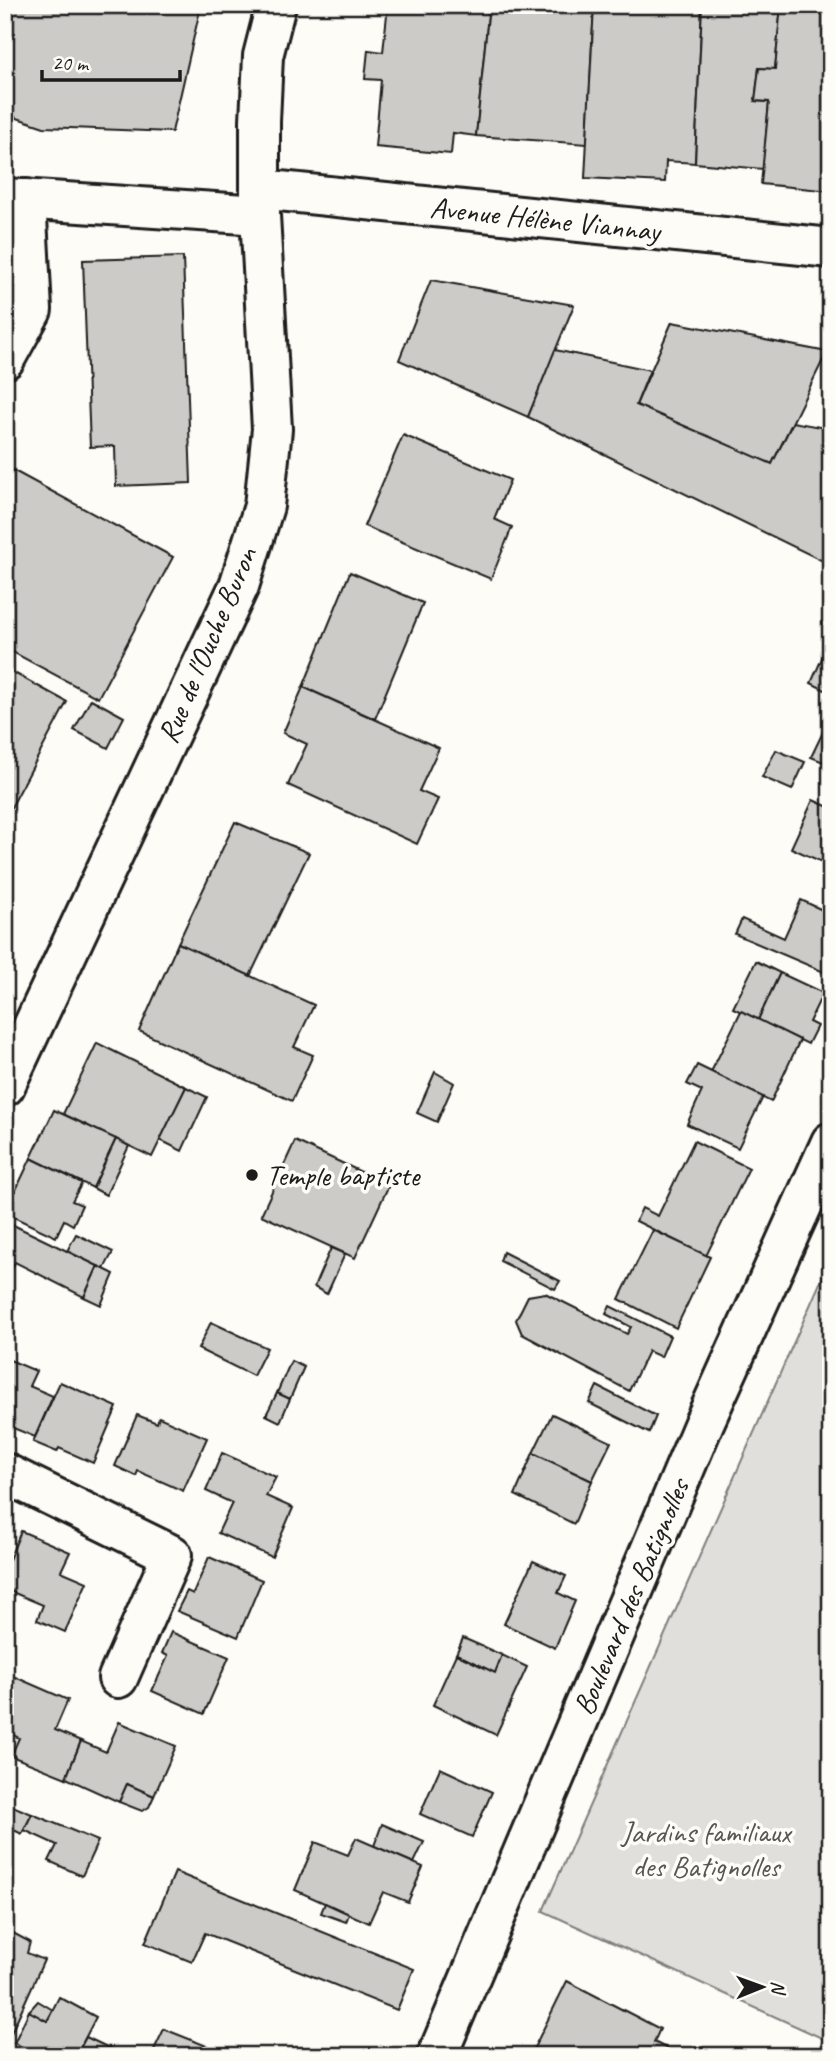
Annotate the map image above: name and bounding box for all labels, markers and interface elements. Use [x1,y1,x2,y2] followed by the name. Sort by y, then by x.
[42,38,180,82] scale bar
[52,50,90,76] text: 20 m
[428,188,664,250] street label: Avenue Hélène Viannay
[149,540,266,749] street label: Rue de l'Ouche Buron
[266,1156,421,1194] place label: Temple baptiste
[244,1167,260,1183] marker: Temple baptiste
[564,1471,699,1721] street label: Boulevard des Batignolles
[620,1813,793,1885] park label: Jardins familiaux des Batignolles
[728,1952,798,2022] north arrow
[766,1981,790,1996] text: N

